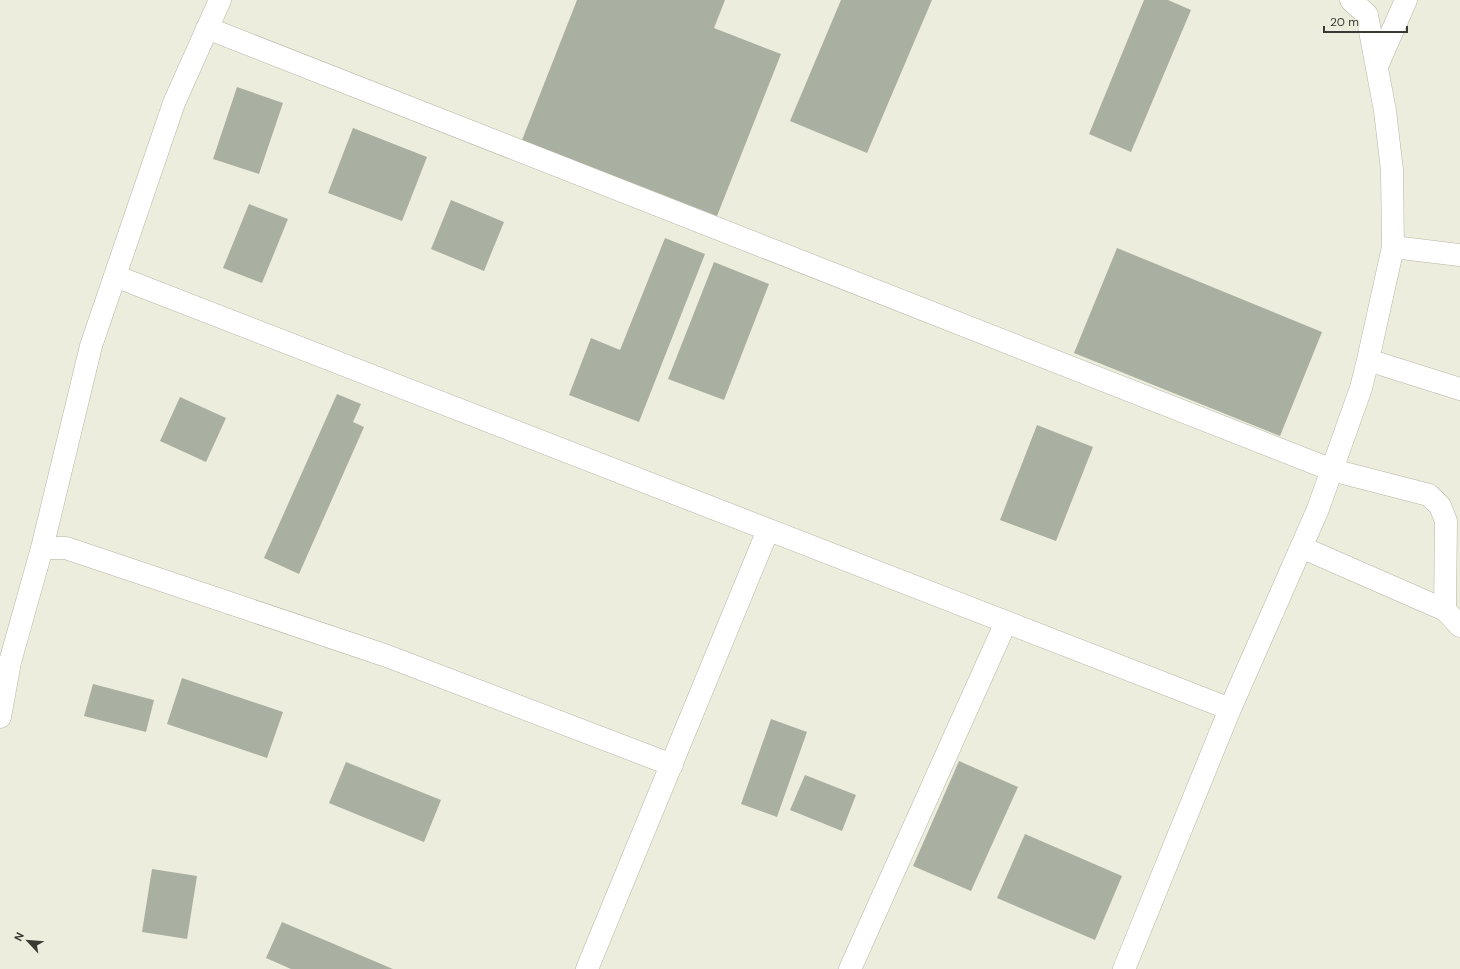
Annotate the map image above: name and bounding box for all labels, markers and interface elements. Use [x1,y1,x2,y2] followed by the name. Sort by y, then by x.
[1324,8,1407,34] scale bar
[1330,14,1359,30] text: 20 m
[8,921,48,961] north arrow
[11,930,27,943] text: N

